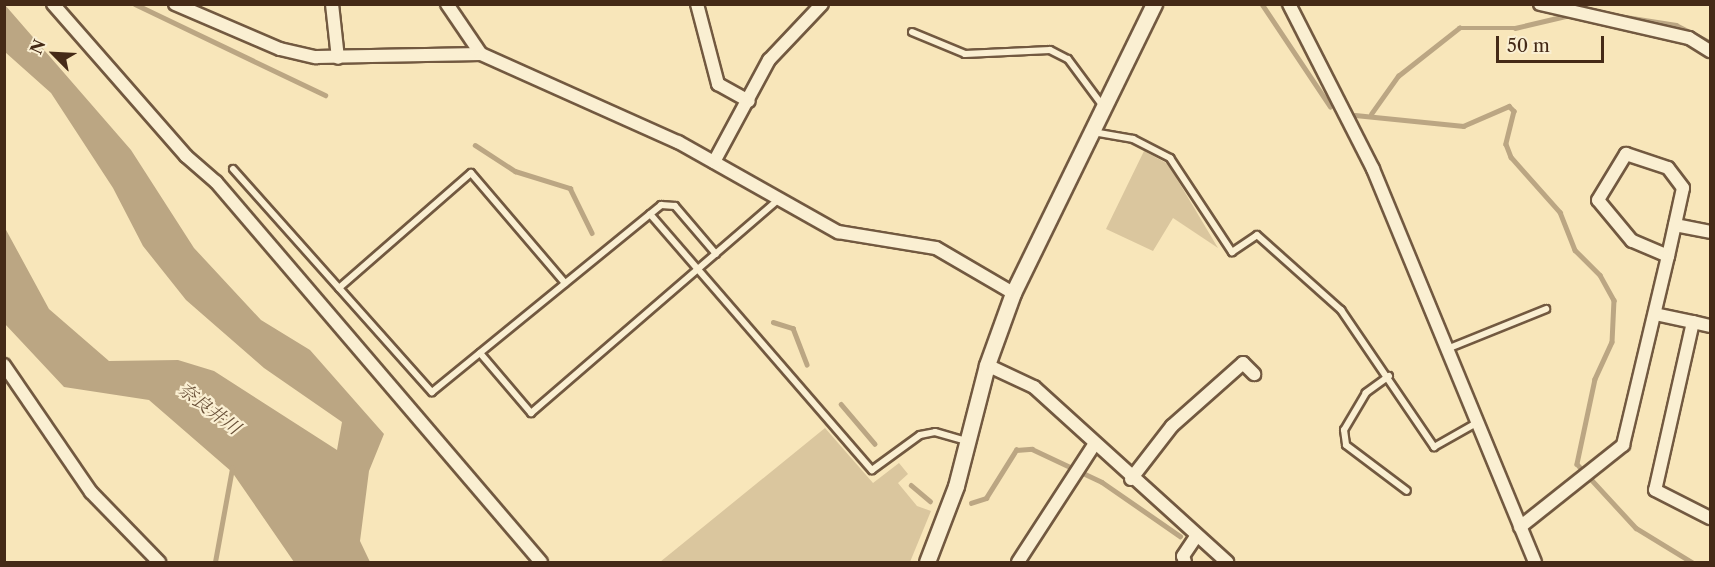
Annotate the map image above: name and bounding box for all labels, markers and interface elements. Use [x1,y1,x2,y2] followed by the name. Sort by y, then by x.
[24,24,84,84] north arrow
[1499,24,1607,62] scale bar
[1507,35,1550,57] text: 50 m
[26,36,50,57] text: N
[174,379,244,439] water label: 奈良井川

